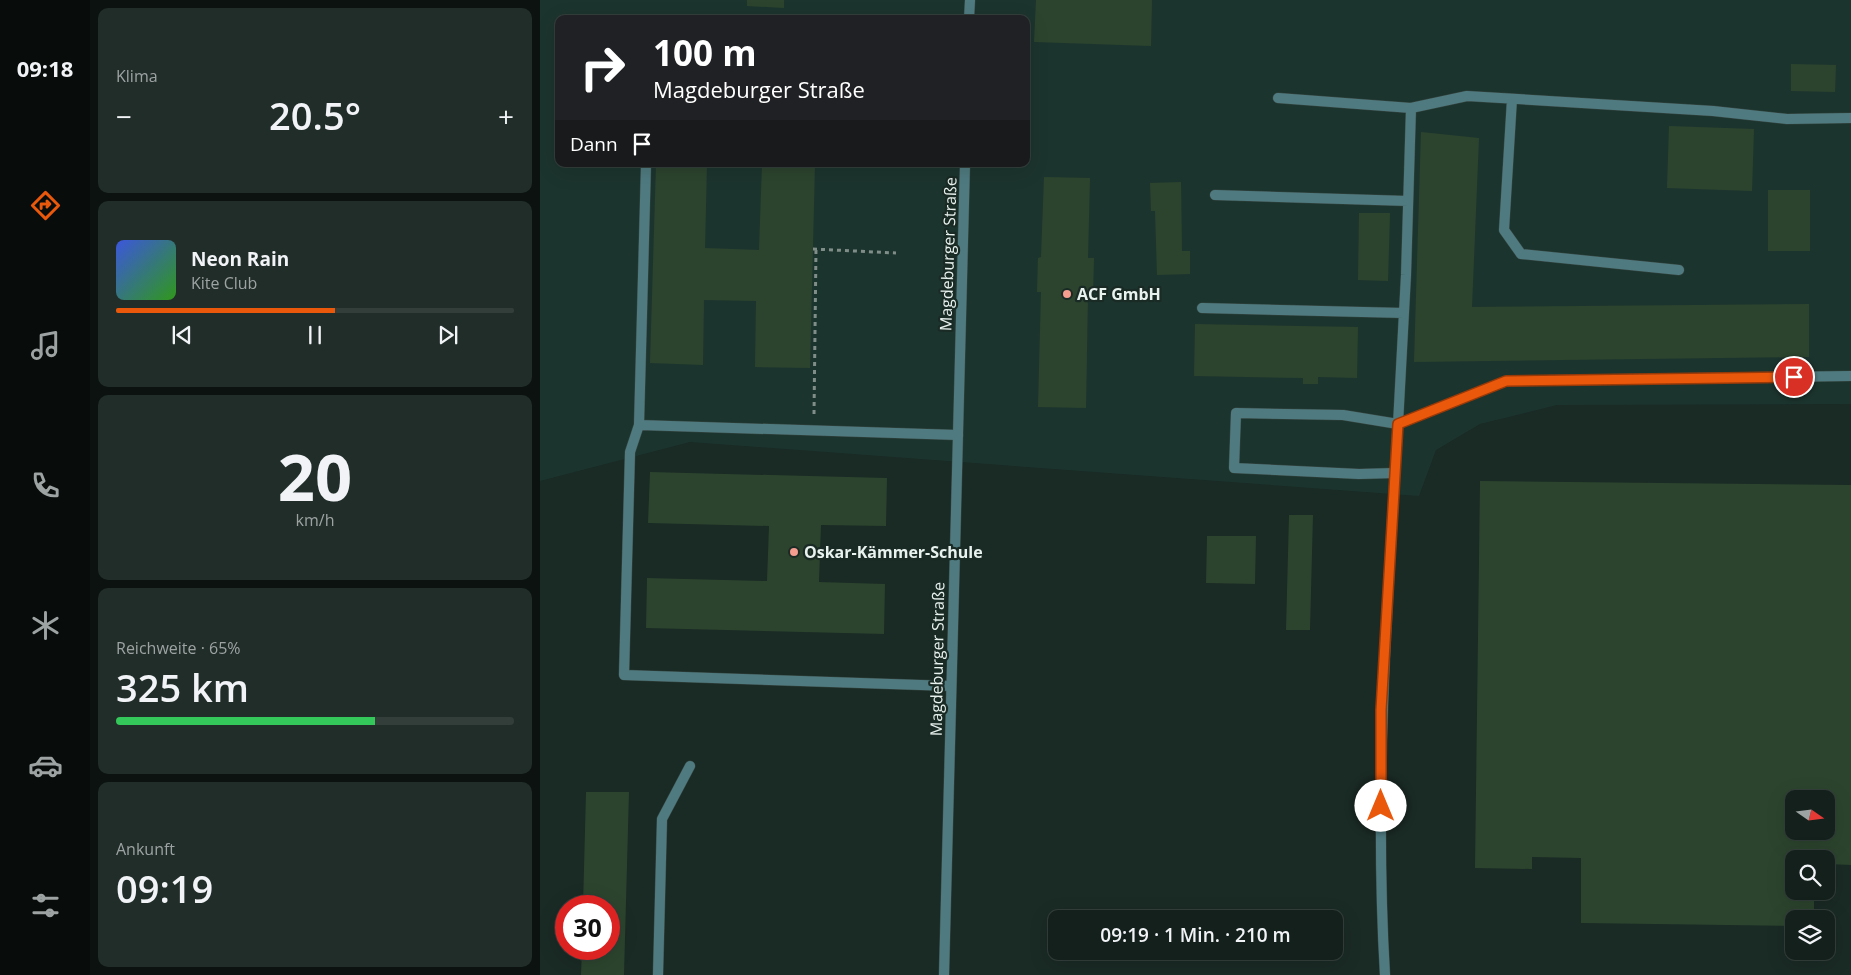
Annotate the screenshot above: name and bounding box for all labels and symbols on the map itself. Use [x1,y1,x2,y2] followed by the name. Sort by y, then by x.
[934,177,962,331] street label: Magdeburger Straße
[1077,283,1161,305] place label: ACF GmbH
[1061,288,1073,300] marker: ACF GmbH
[1773,356,1815,398] pin
[804,541,983,563] place label: Oskar-Kämmer-Schule
[788,546,800,558] marker: Oskar-Kämmer-Schule
[925,582,949,736] street label: Magdeburger Straße
[1354,779,1406,831] position arrow
[1785,790,1835,840] north arrow
[555,895,620,960] speed limit sign: 30

